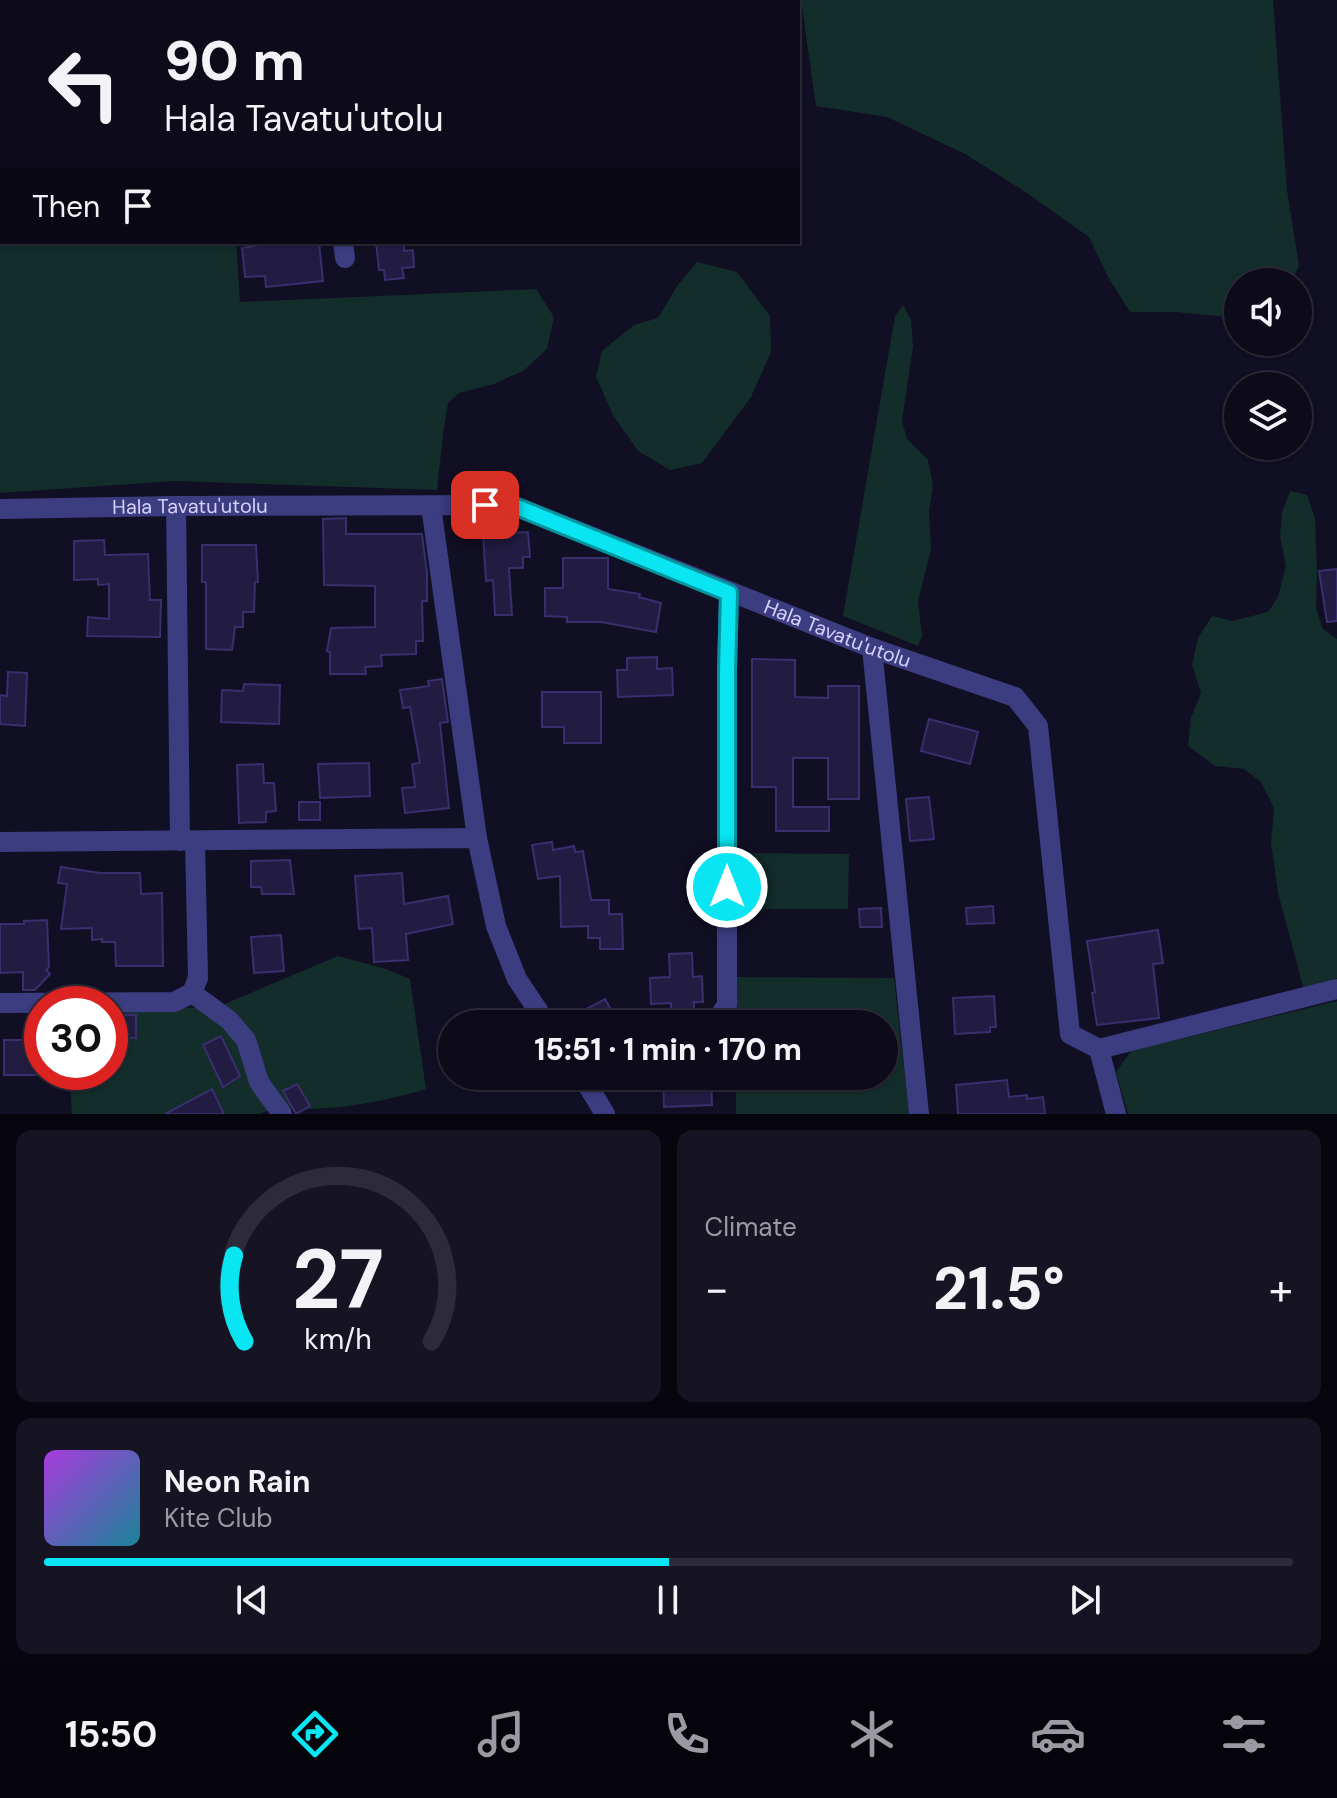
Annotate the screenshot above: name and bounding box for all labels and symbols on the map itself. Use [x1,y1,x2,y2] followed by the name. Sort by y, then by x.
[451,471,519,539] pin
[112,493,268,520] street label: Hala Tavatu'utolu
[760,593,914,673] street label: Hala Tavatu'utolu
[685,845,769,929] position arrow
[24,986,128,1090] speed limit sign: 30

